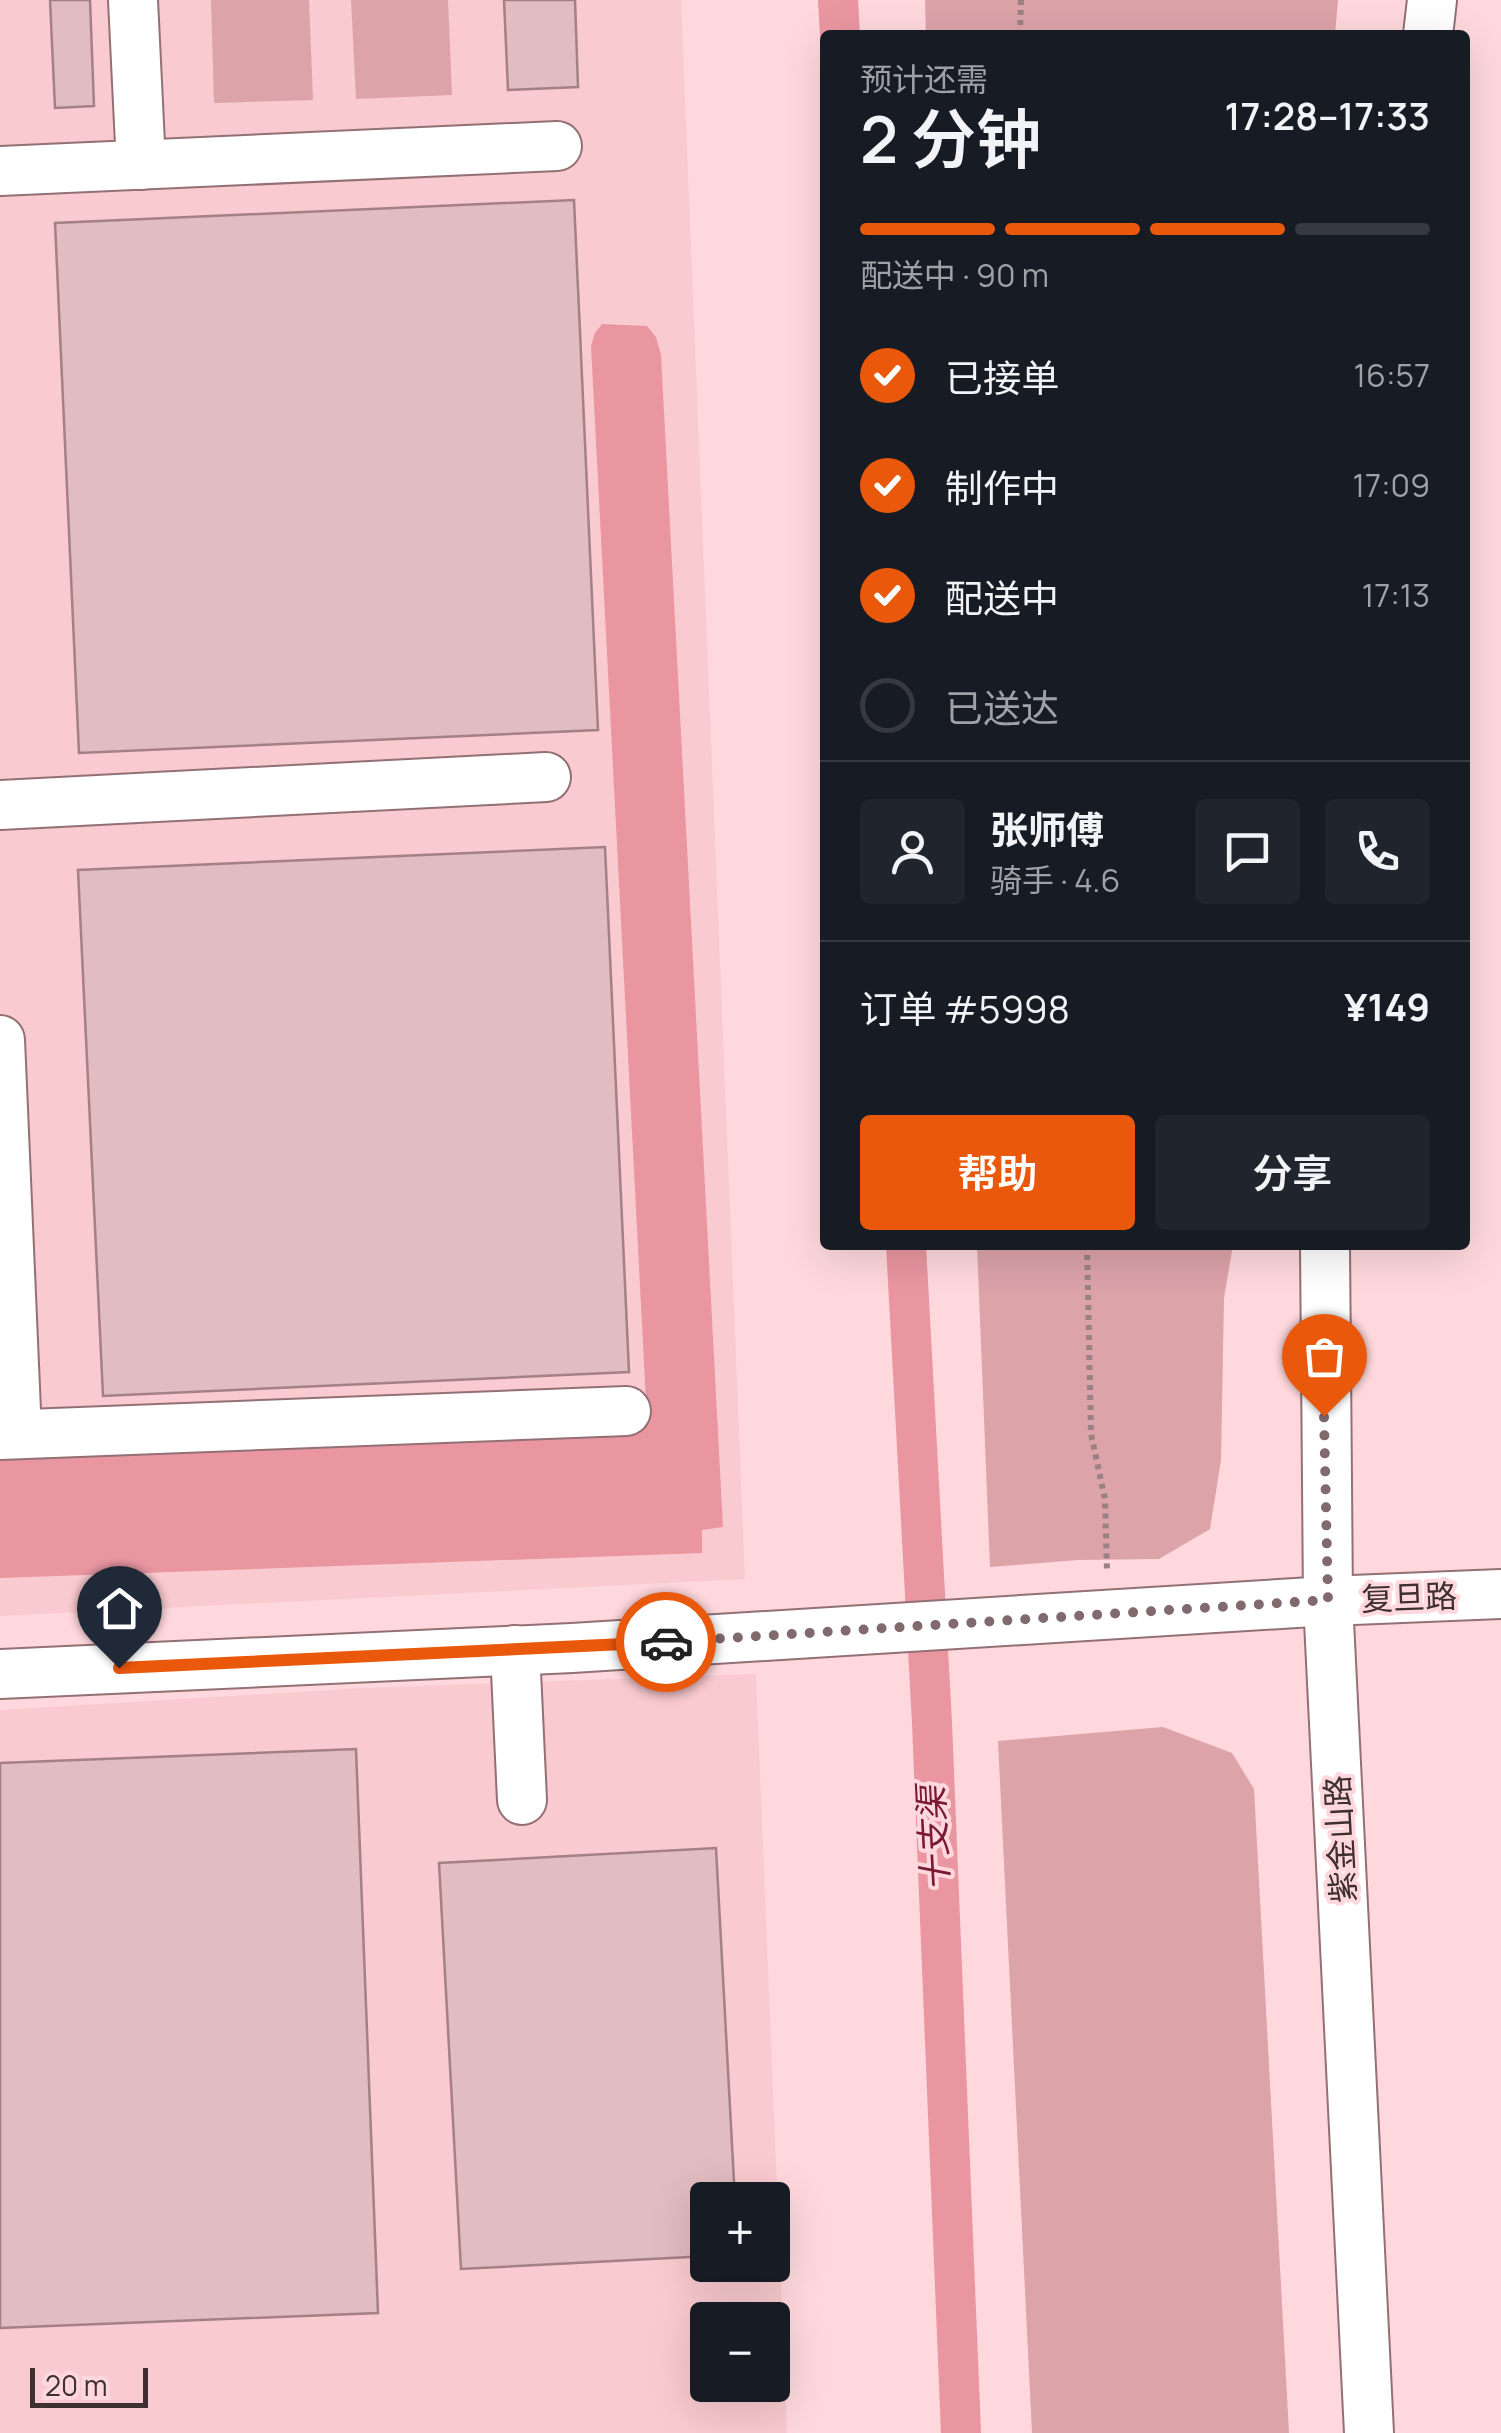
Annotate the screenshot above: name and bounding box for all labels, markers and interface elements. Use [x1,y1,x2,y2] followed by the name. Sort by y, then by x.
[860,57,988,101] text: 预计还需
[1224,89,1430,141] text: 17:28–17:33
[860,94,1041,183] text: 2 分钟
[860,253,1049,297] text: 配送中 · 90 m
[860,348,915,403] icon: check
[945,351,1059,403] text: 已接单
[1354,353,1430,397] text: 16:57
[860,458,915,513] icon: check
[945,461,1059,513] text: 制作中
[1353,463,1430,507] text: 17:09
[860,568,915,623] icon: check
[945,571,1059,623] text: 配送中
[1362,573,1430,617] text: 17:13
[945,681,1059,733] text: 已送达
[860,799,965,904] button: person
[1195,799,1300,904] button: chat
[1325,799,1430,904] button: phone
[990,803,1104,855] text: 张师傅
[990,858,1120,902] text: 骑手 · 4.6
[1344,980,1430,1032] text: ¥149
[860,982,1070,1034] text: 订单 #5998
[860,1115,1135,1230] button: 帮助
[1155,1115,1430,1230] button: 分享
[1282,1314,1367,1417] pin
[1297,1329,1352,1384] icon: bag
[77,1566,162,1669] pin
[1360,1573,1458,1621] street label: 复旦路
[92,1581,147,1636] icon: home
[616,1592,716,1692] courier
[639,1615,694,1670] icon: car
[1315,1774,1365,1904] street label: 紫金山路
[906,1780,960,1893] water label: 十支渠
[690,2182,790,2402] map controls
[690,2182,790,2282] button: +
[690,2302,790,2402] button: −
[30,2363,148,2408] scale bar
[45,2366,107,2404] text: 20 m

